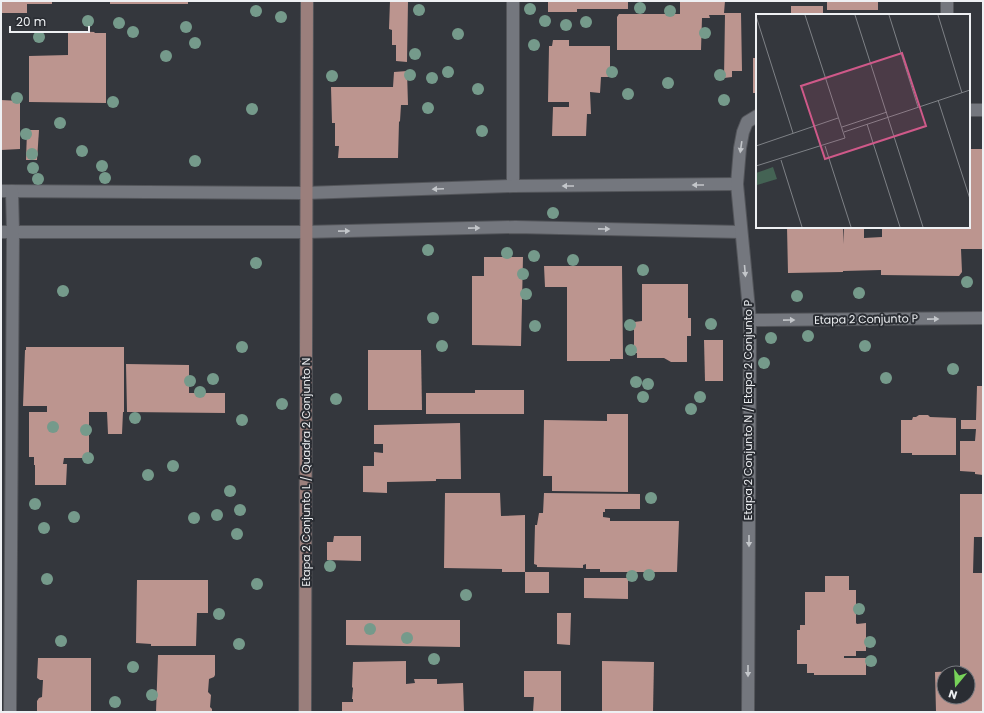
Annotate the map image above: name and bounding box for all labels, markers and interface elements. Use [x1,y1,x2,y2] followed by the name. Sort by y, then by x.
[10,8,89,34] scale bar
[16,13,46,30] text: 20 m
[756,14,970,228] inset map
[738,141,744,153] one-way arrow
[691,182,704,188] one-way arrow
[561,183,574,189] one-way arrow
[432,185,444,192] one-way arrow
[468,225,481,231] one-way arrow
[598,226,611,232] one-way arrow
[338,228,351,234] one-way arrow
[742,265,748,277] one-way arrow
[740,300,756,520] street label: Etapa 2 Conjunto N / Etapa 2 Conjunto P
[814,310,918,328] street label: Etapa 2 Conjunto P
[927,316,940,322] one-way arrow
[783,317,796,323] one-way arrow
[298,358,314,586] street label: Etapa 2 Conjunto L / Quadra 2 Conjunto N
[746,535,752,548] one-way arrow
[745,665,751,678] one-way arrow
[936,665,976,705] north arrow
[946,686,959,703] text: N

